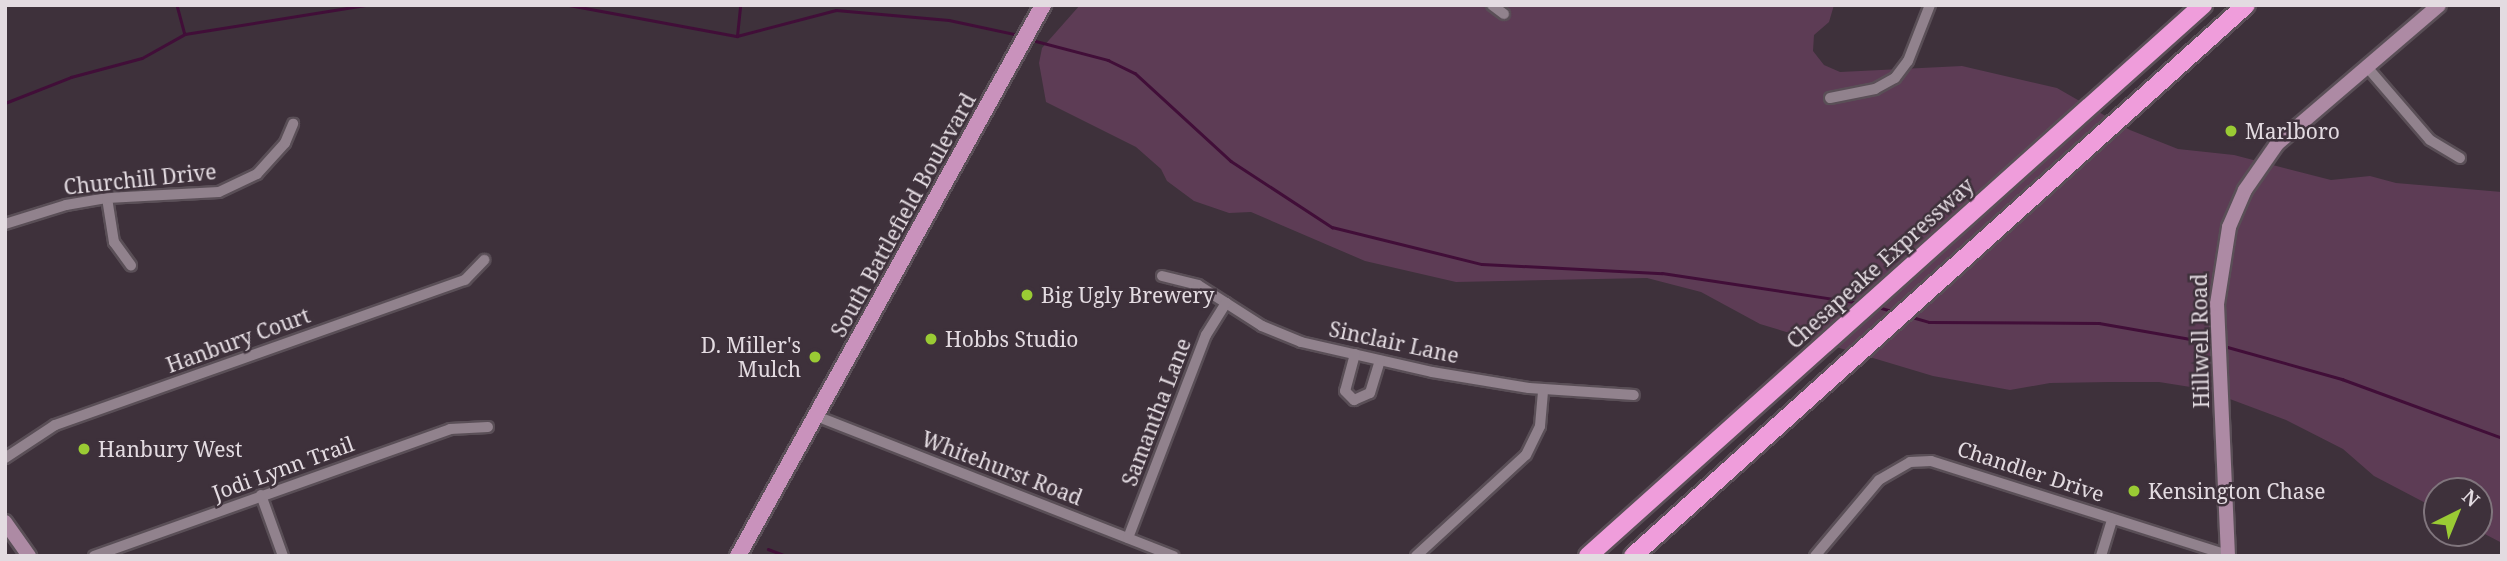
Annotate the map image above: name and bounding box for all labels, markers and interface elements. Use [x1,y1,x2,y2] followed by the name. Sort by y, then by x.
[825,89,981,341] street label: South Battlefield Boulevard
[2245,118,2340,144] place label: Marlboro
[2223,123,2239,139] marker: Marlboro
[62,158,218,200] street label: Churchill Drive
[1781,172,1979,354] street label: Chesapeake Expressway
[2186,273,2214,409] street label: Hillwell Road
[1041,282,1214,308] place label: Big Ugly Brewery
[1019,287,1035,303] marker: Big Ugly Brewery
[163,302,313,378] street label: Hanbury Court
[1327,316,1461,368] street label: Sinclair Lane
[945,326,1078,352] place label: Hobbs Studio
[923,331,939,347] marker: Hobbs Studio
[701,332,801,382] place label: D. Miller's Mulch
[1116,335,1196,489] street label: Samantha Lane
[807,349,823,365] marker: D. Miller's Mulch
[918,426,1086,510] street label: Whitehurst Road
[209,431,357,505] street label: Jodi Lynn Trail
[1954,435,2108,507] street label: Chandler Drive
[98,436,242,462] place label: Hanbury West
[76,441,92,457] marker: Hanbury West
[2423,477,2493,547] north arrow
[2148,478,2325,504] place label: Kensington Chase
[2126,483,2142,499] marker: Kensington Chase
[2457,483,2485,513] text: N

